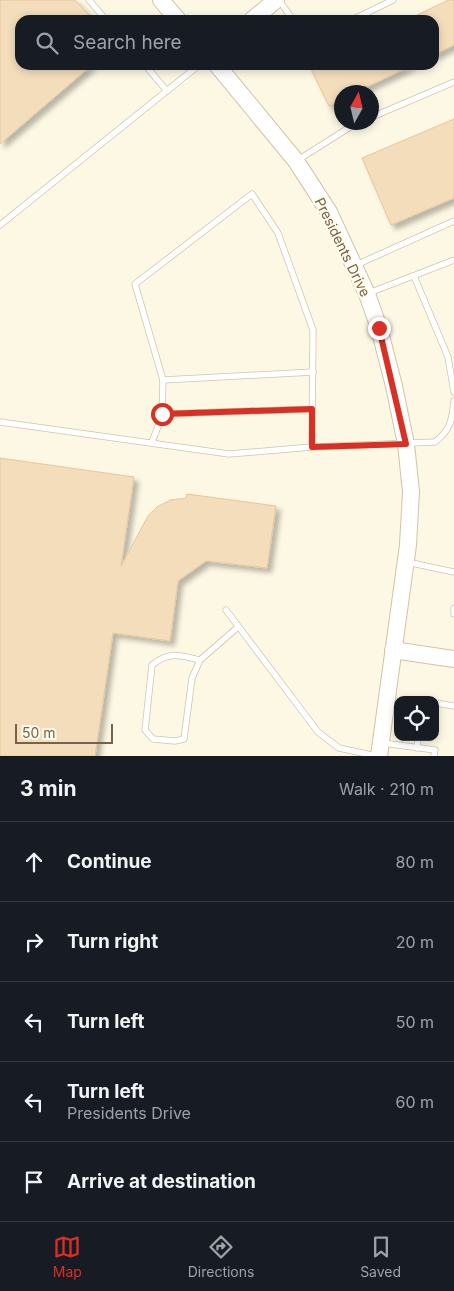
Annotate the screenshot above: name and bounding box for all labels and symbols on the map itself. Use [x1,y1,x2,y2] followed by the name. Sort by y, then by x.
[334,85,379,130] north arrow
[312,195,374,299] street label: Presidents Drive
[368,317,391,340] route end
[151,403,174,426] route start
[15,721,112,744] scale bar

